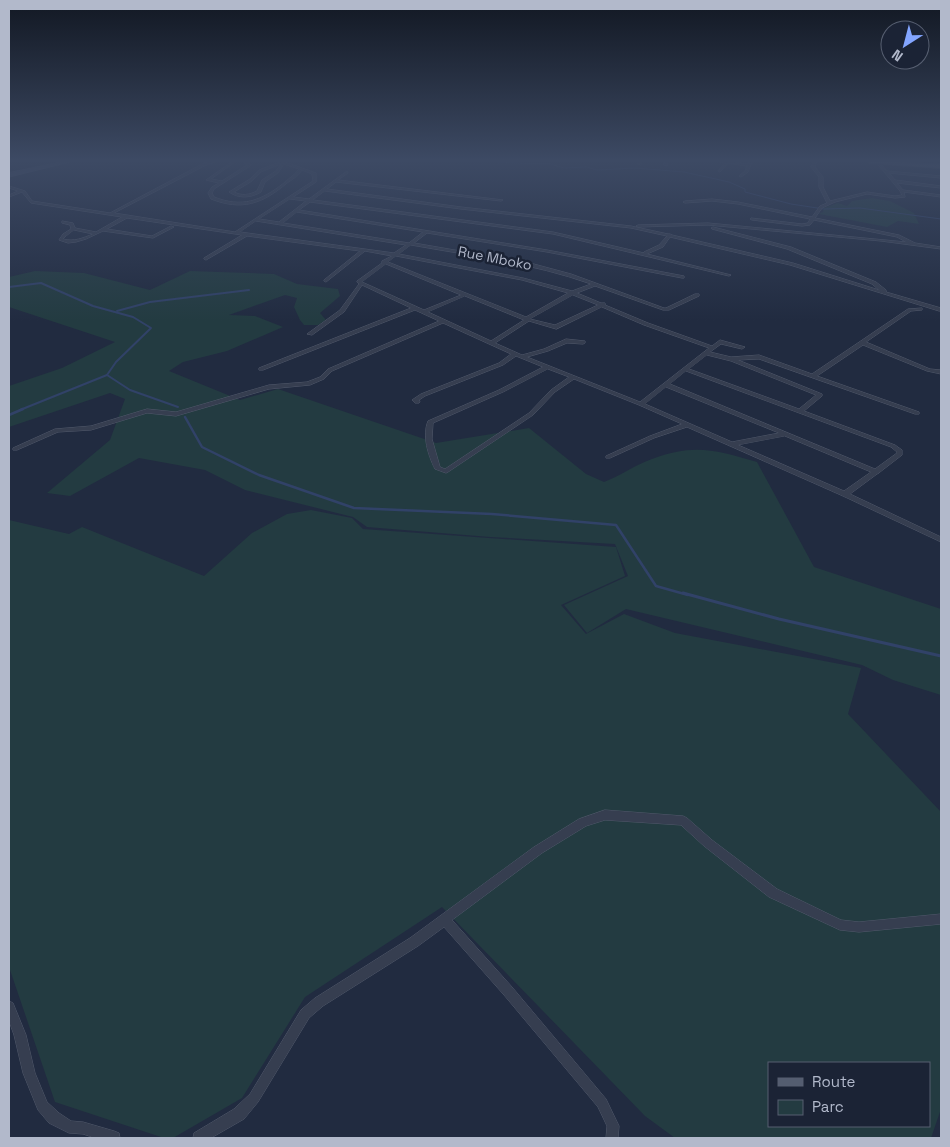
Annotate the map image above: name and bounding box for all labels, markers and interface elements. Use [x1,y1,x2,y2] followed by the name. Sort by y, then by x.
[880,20,930,70] north arrow
[888,45,906,66] text: N
[457,242,533,274] street label: Rue Mboko
[768,1062,930,1127] legend
[812,1072,856,1091] text: Route
[812,1097,844,1116] text: Parc

